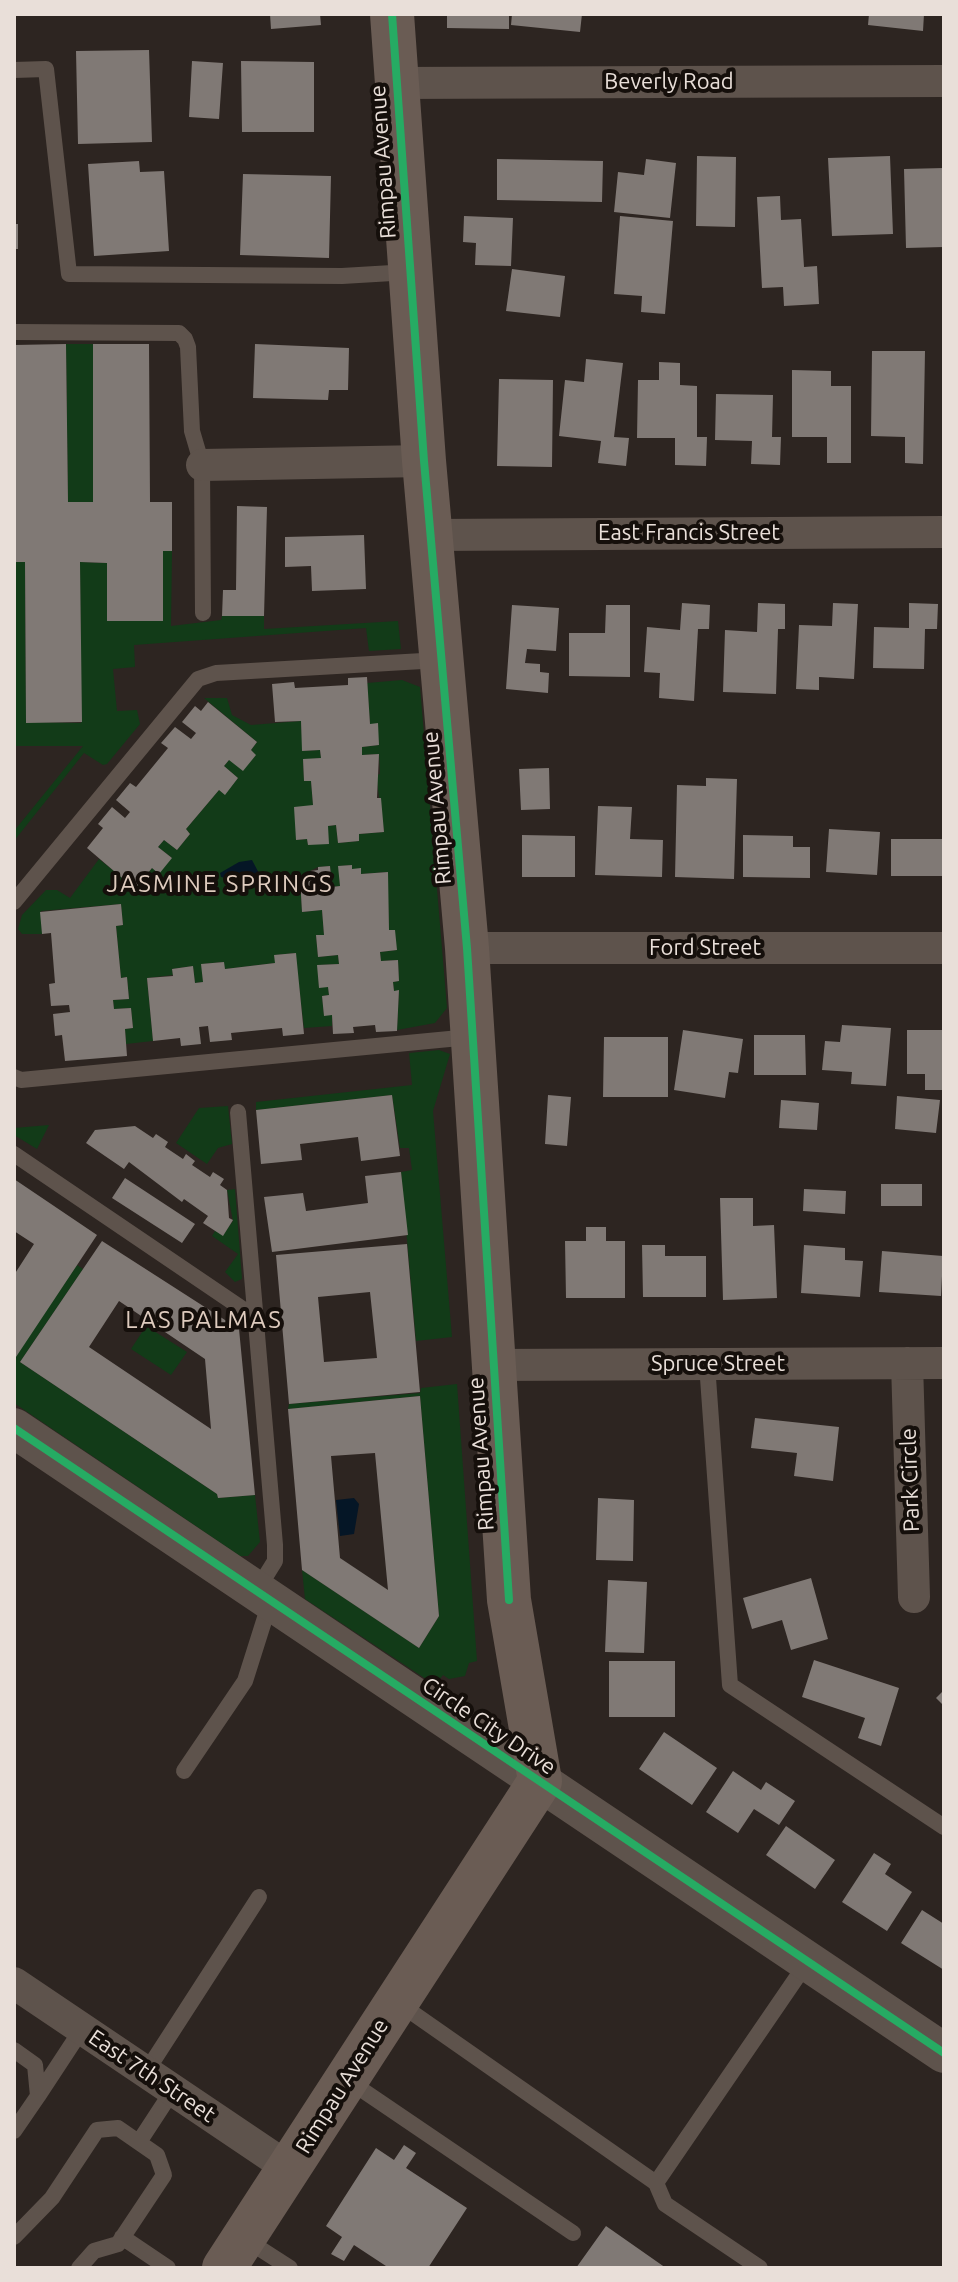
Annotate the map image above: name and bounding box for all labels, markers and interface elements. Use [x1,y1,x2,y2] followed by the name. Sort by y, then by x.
[604,69,734,95] street label: Beverly Road
[364,84,402,240] street label: Rimpau Avenue
[598,520,780,546] street label: East Francis Street
[417,730,457,886] street label: Rimpau Avenue
[106,870,334,898] district label: JASMINE SPRINGS
[649,935,761,961] street label: Ford Street
[125,1306,283,1334] district label: LAS PALMAS
[651,1351,785,1377] street label: Spruce Street
[462,1376,500,1532] street label: Rimpau Avenue
[895,1428,925,1532] street label: Park Circle
[417,1672,561,1780] street label: Circle City Drive
[290,2014,394,2158] street label: Rimpau Avenue
[84,2024,220,2128] street label: East 7th Street

